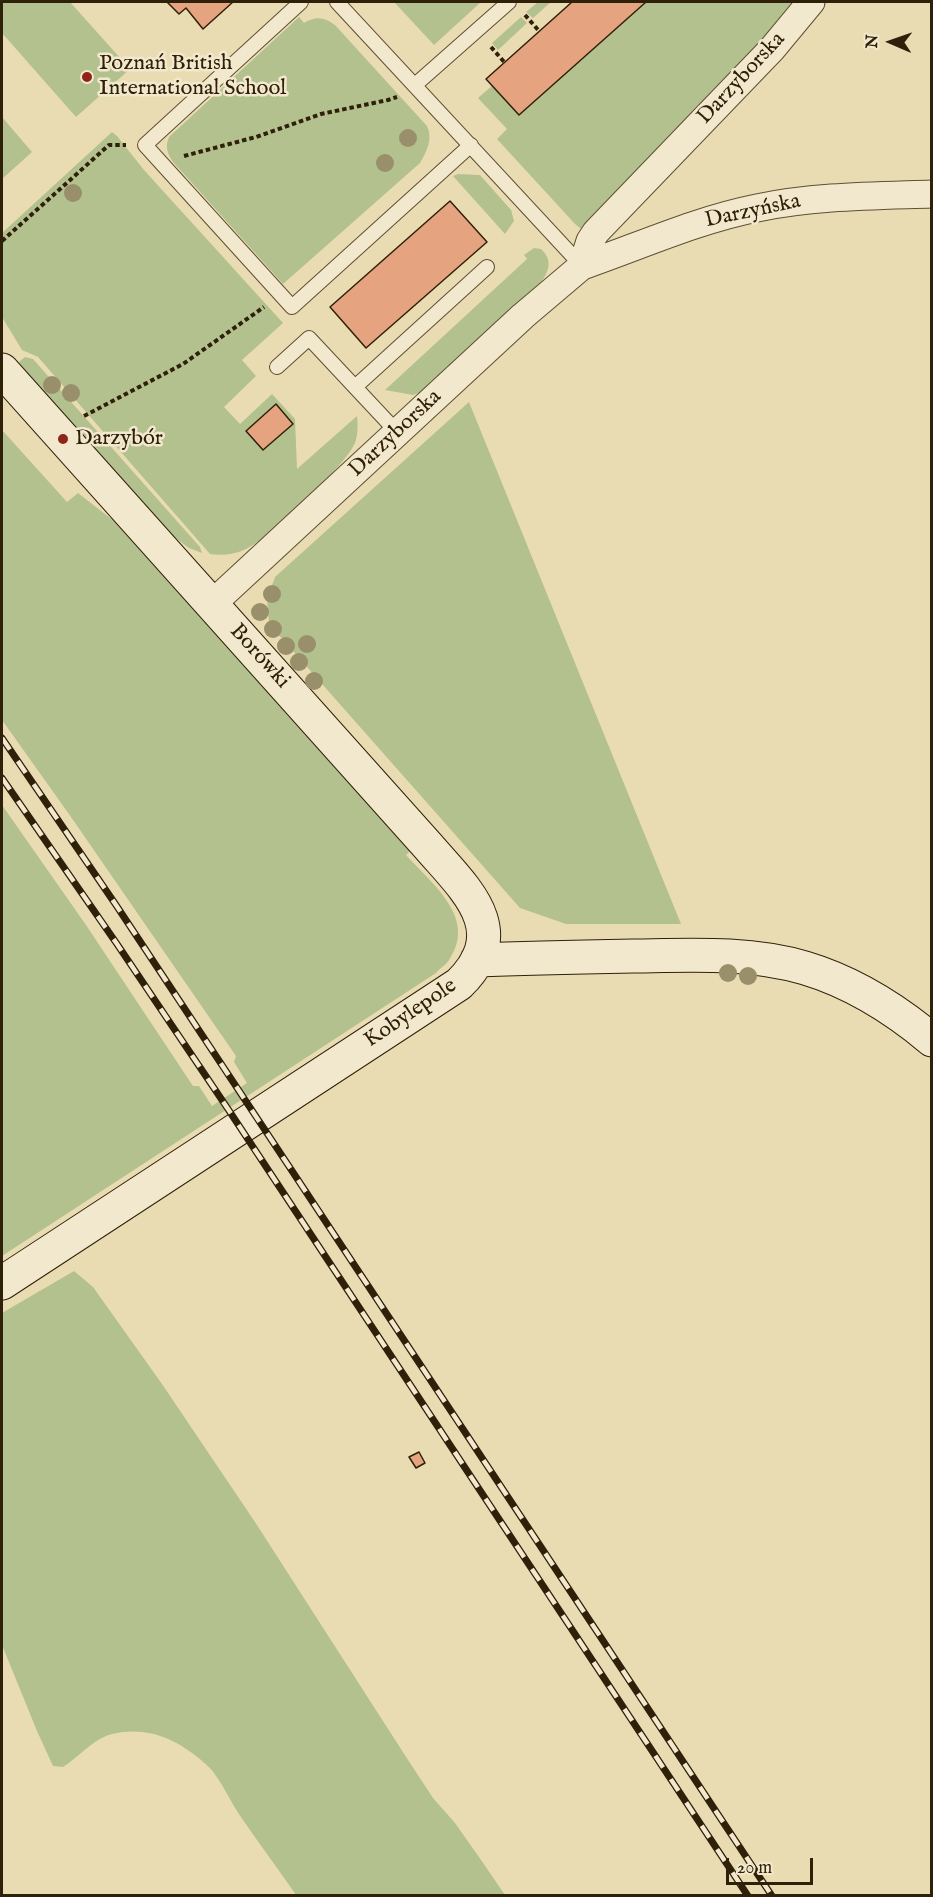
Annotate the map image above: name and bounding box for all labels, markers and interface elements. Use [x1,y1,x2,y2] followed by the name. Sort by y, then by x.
[861,12,921,72] north arrow
[692,27,792,131] street label: Darzyborska
[863,34,883,49] text: N
[99,51,286,102] place label: Poznań British International School
[80,70,94,84] marker: Poznań British International School
[703,189,803,235] street label: Darzyńska
[344,384,448,484] street label: Darzyborska
[75,426,163,452] place label: Darzybór
[56,432,70,446] marker: Darzybór
[223,619,295,695] street label: Borówki
[360,974,462,1054] street label: Kobylepole
[729,1846,816,1884] scale bar
[737,1857,772,1880] text: 20 m

